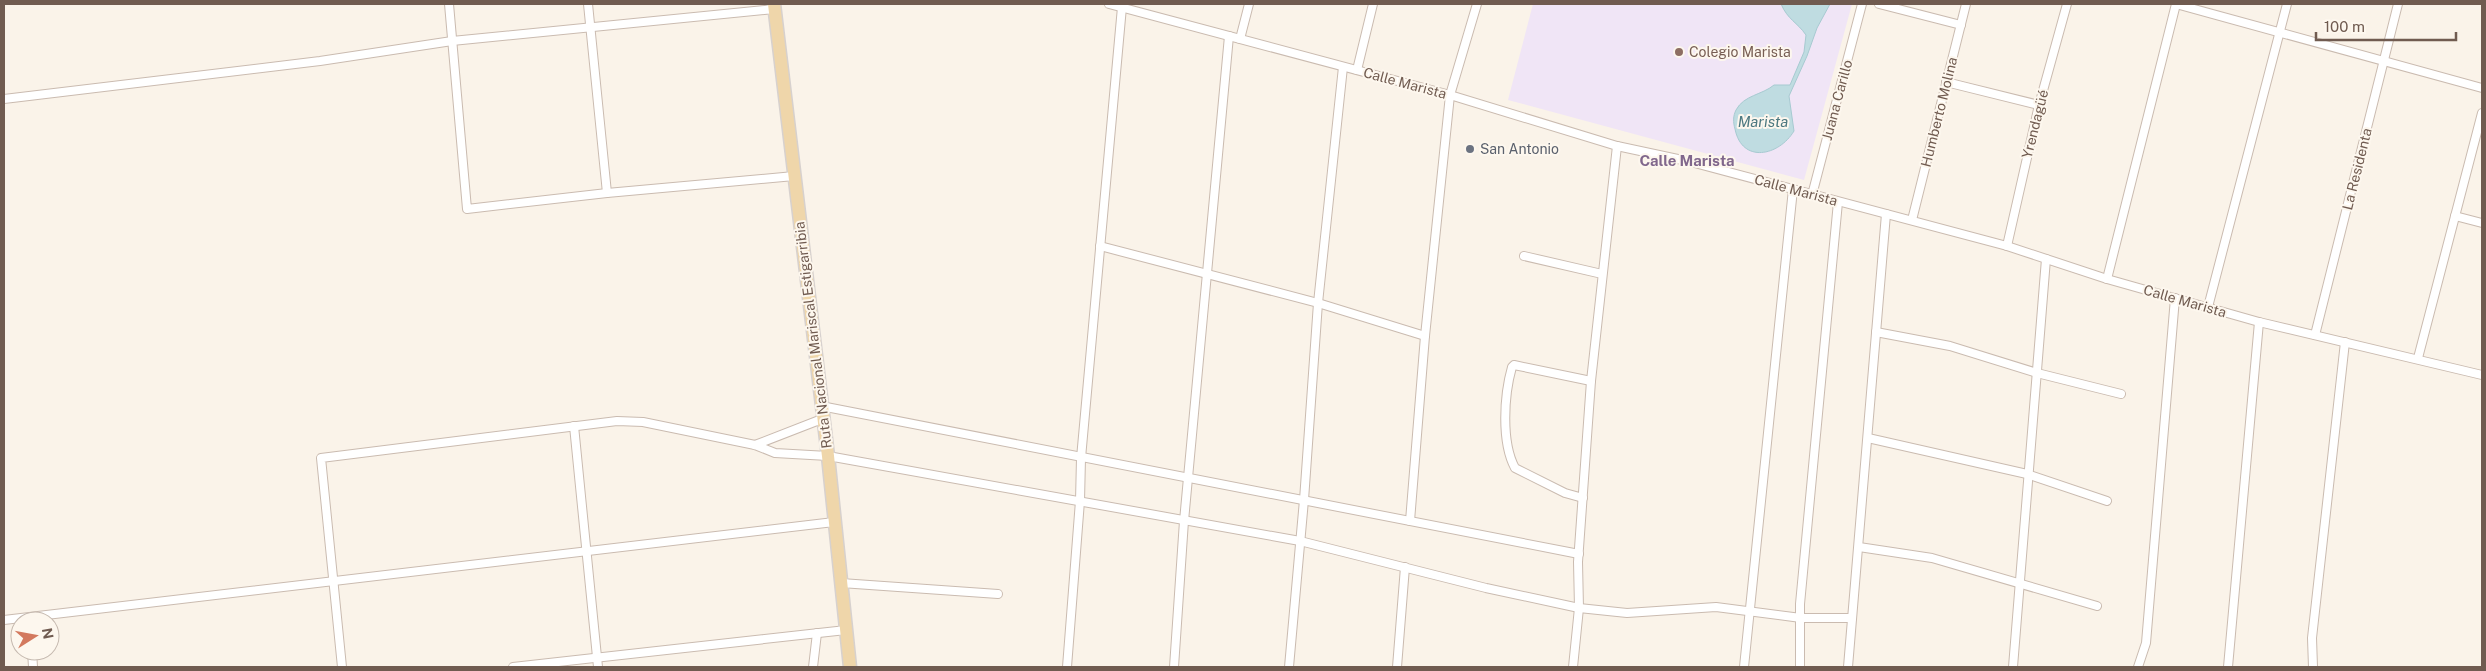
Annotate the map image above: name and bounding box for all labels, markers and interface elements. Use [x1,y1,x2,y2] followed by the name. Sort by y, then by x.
[2316,10,2456,42] scale bar
[2324,18,2365,35] text: 100 m
[1689,44,1791,60] place label: Colegio Marista
[1673,46,1685,58] marker: Colegio Marista
[1918,55,1960,169] street label: Humberto Molina
[1819,58,1855,142] street label: Juana Carillo
[1362,64,1448,102] street label: Calle Marista
[2019,88,2051,160] street label: Yrendagüé
[1738,113,1788,130] water label: Marista
[2339,126,2375,212] street label: La Residenta
[1480,141,1559,157] place label: San Antonio
[1464,143,1476,155] marker: San Antonio
[1639,152,1735,169] district label: Calle Marista
[1753,171,1839,209] street label: Calle Marista
[791,221,835,449] street label: Ruta Nacional Mariscal Estigarribia
[2142,282,2228,320] street label: Calle Marista
[10,611,60,661] north arrow
[39,627,57,640] text: N

